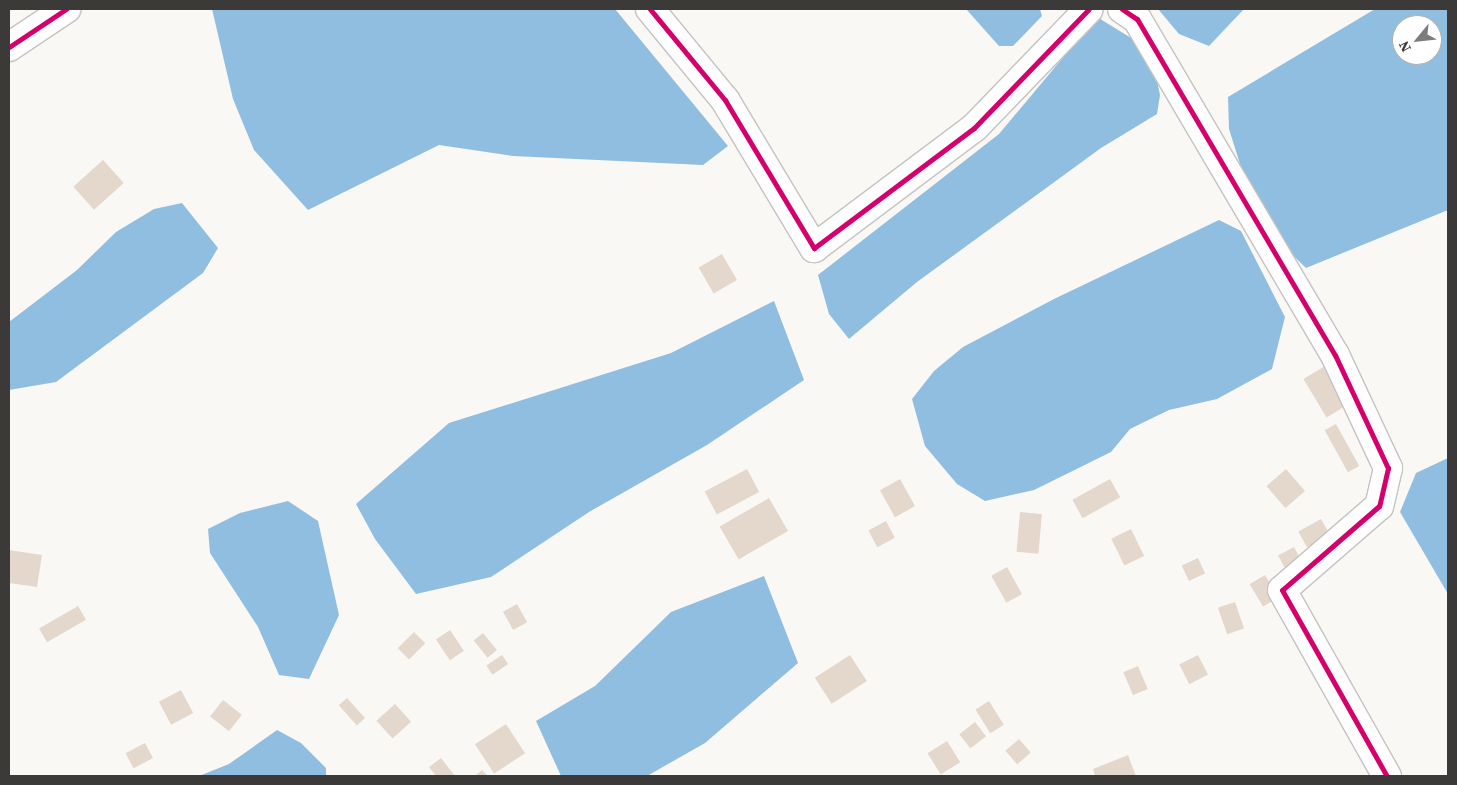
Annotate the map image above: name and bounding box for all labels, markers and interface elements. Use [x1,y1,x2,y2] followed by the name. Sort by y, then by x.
[1392,15,1442,65] north arrow
[1393,37,1416,56] text: N

